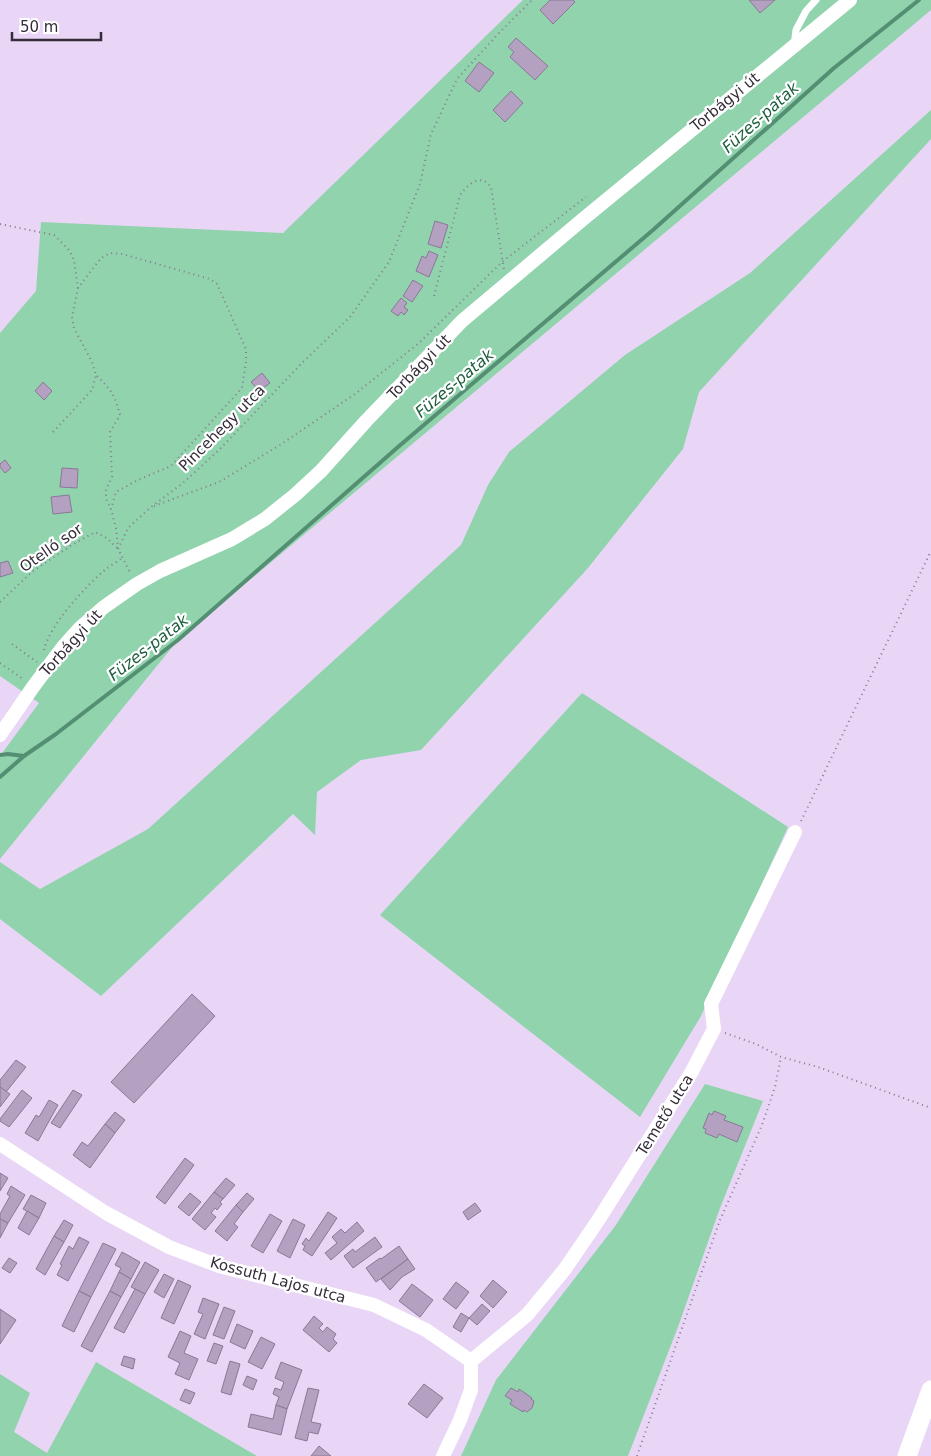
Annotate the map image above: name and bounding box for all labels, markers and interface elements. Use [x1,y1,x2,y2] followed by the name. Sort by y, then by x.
[12,10,101,42] scale bar
[20,18,58,36] text: 50 m
[686,69,763,136] street label: Torbágyi út
[718,78,803,157] water label: Füzes-patak
[383,331,455,404] street label: Torbágyi út
[411,345,498,422] water label: Füzes-patak
[175,381,269,475] street label: Pincehegy utca
[16,519,86,576] street label: Otelló sor
[36,606,106,681] street label: Torbágyi út
[104,610,193,685] water label: Füzes-patak
[632,1071,697,1160] street label: Temető utca
[208,1253,348,1307] street label: Kossuth Lajos utca

